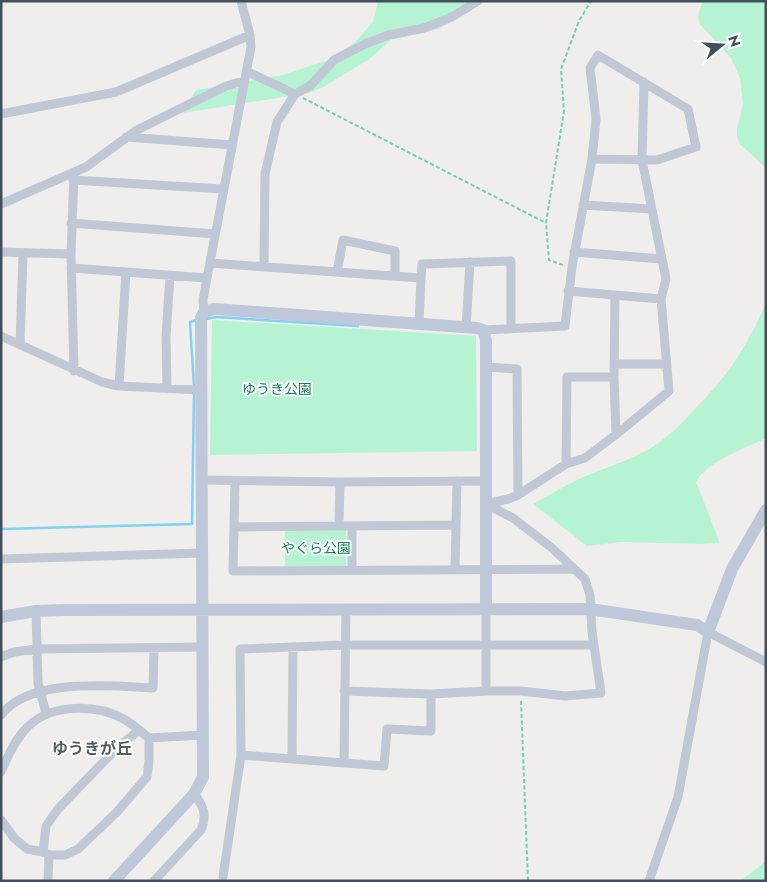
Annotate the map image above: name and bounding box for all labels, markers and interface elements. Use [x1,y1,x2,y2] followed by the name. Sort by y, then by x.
[697,20,747,70] north arrow
[723,33,746,49] text: N
[242,379,312,399] park label: ゆうき公園
[281,538,351,558] park label: やぐら公園
[52,737,132,760] district label: ゆうきが丘

